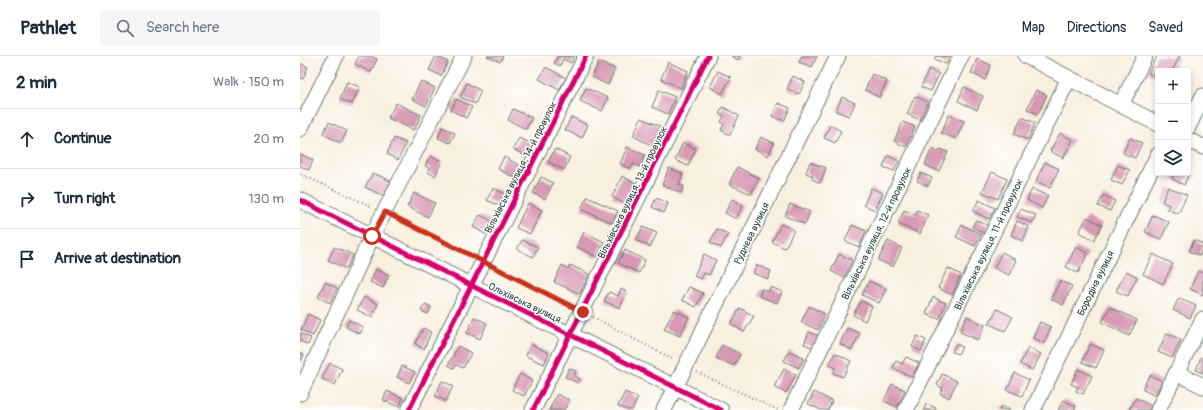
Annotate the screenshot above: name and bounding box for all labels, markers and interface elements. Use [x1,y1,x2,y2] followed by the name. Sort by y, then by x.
[100,10,380,46] search box
[20,16,76,40] text: Pathlet
[114,17,136,39] icon: search
[146,18,219,37] text: Search here
[1022,19,1045,36] text: Map
[1067,19,1126,36] text: Directions
[1148,19,1183,36] text: Saved
[1155,68,1191,176] map controls
[1155,68,1191,104] button: +
[16,72,57,93] text: 2 min
[213,74,284,90] text: Walk · 150 m
[482,100,559,235] street label: Вільхівська вулиця, 14-й провулок
[1155,104,1191,140] button: −
[595,124,670,261] street label: Вільхівська вулиця, 13-й провулок
[16,128,38,150] icon: ahead
[54,129,112,148] text: Continue
[253,131,284,147] text: 20 m
[1155,140,1191,176] button: layers
[839,165,914,302] street label: Вільхівська вулиця, 12-й провулок
[952,177,1026,312] street label: Вільхівська вулиця, 11-й провулок
[16,188,38,210] icon: right
[54,189,115,208] text: Turn right
[248,191,284,207] text: 130 m
[732,200,772,266] street label: Руднєва вулиця
[363,227,381,245] route start
[16,248,38,270] icon: arrive
[54,249,181,268] text: Arrive at destination
[1075,249,1117,318] street label: Бородіна вулиця
[486,280,563,326] street label: Ольхівська вулиця
[574,303,592,321] route end

